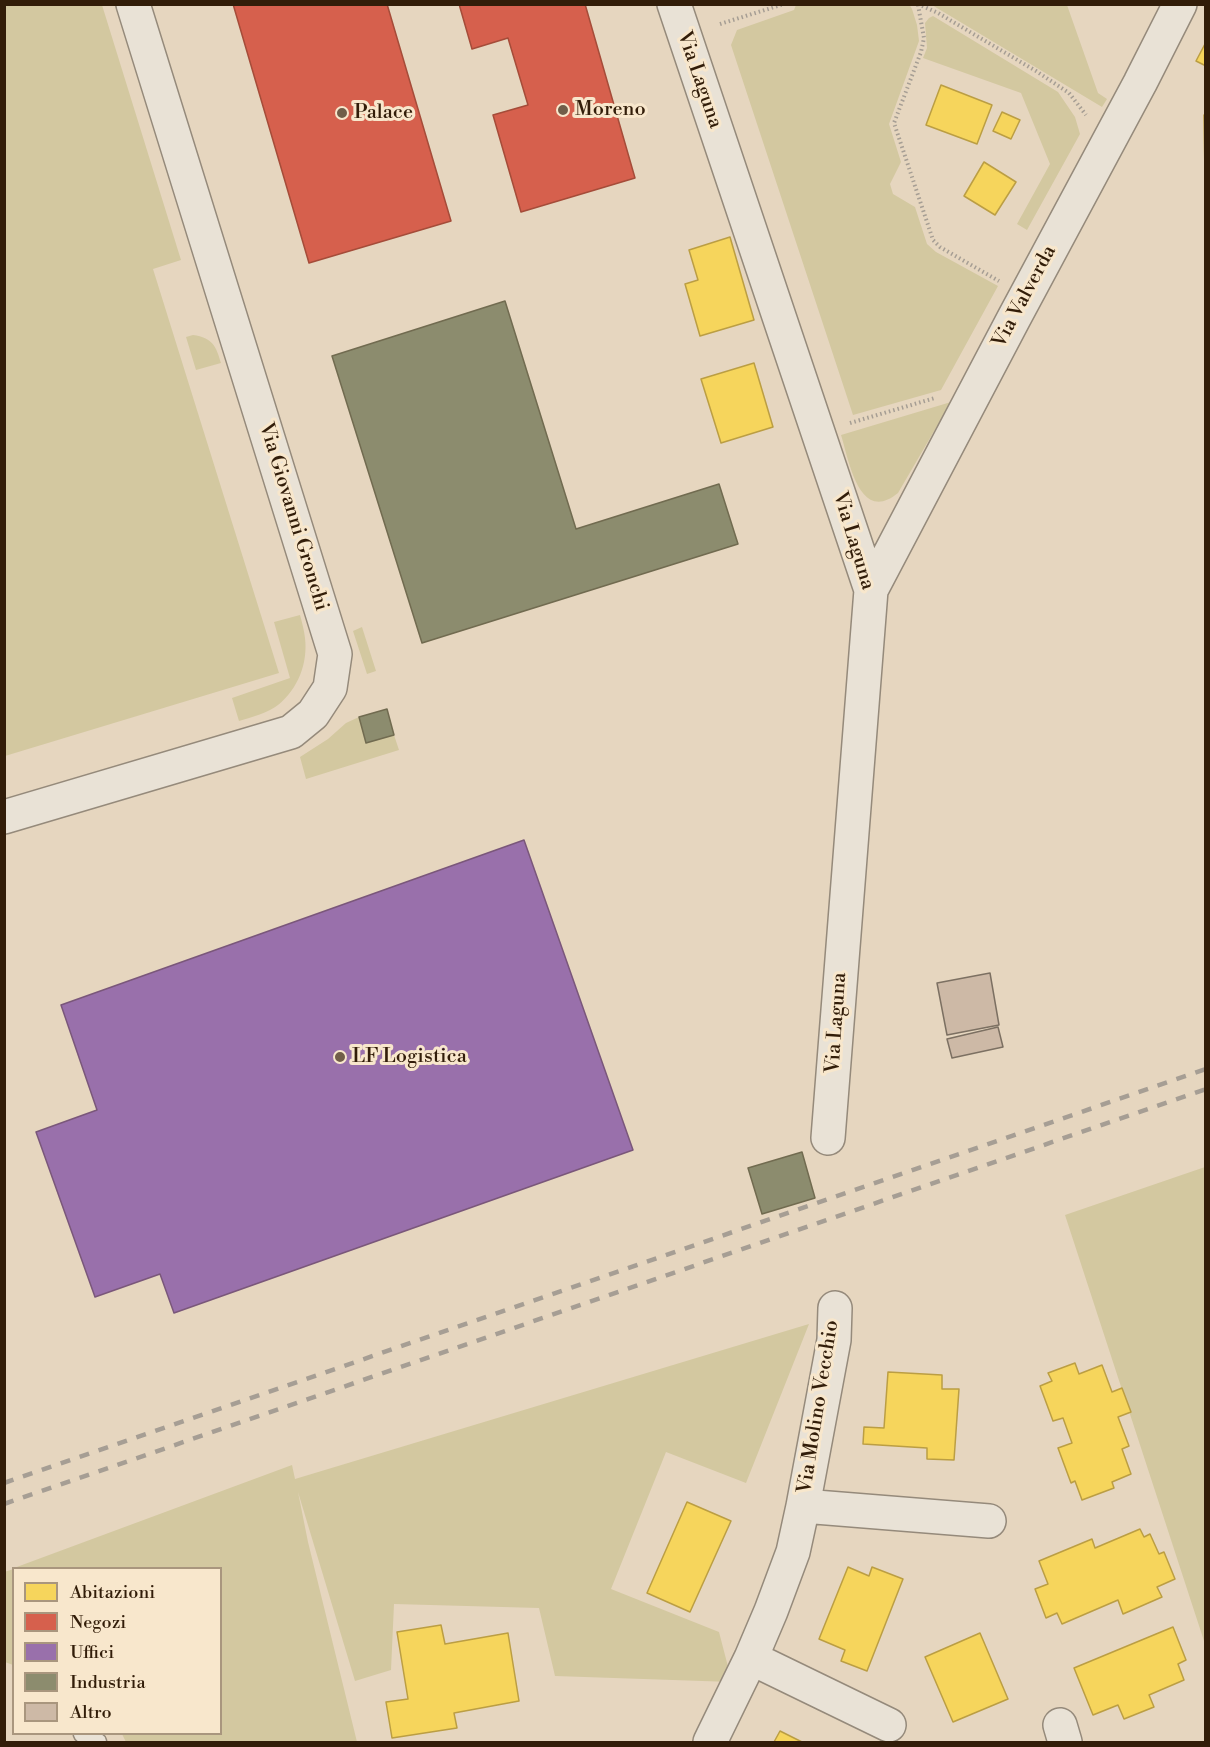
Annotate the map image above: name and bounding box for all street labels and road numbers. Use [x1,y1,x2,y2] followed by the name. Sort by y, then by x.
[671,28,727,132] street label: Via Laguna
[988,242,1062,352] street label: Via Valverda
[253,420,333,614] street label: Via Giovanni Gronchi
[827,489,879,593] street label: Via Laguna
[822,972,852,1074] street label: Via Laguna
[793,1319,845,1495] street label: Via Molino Vecchio

